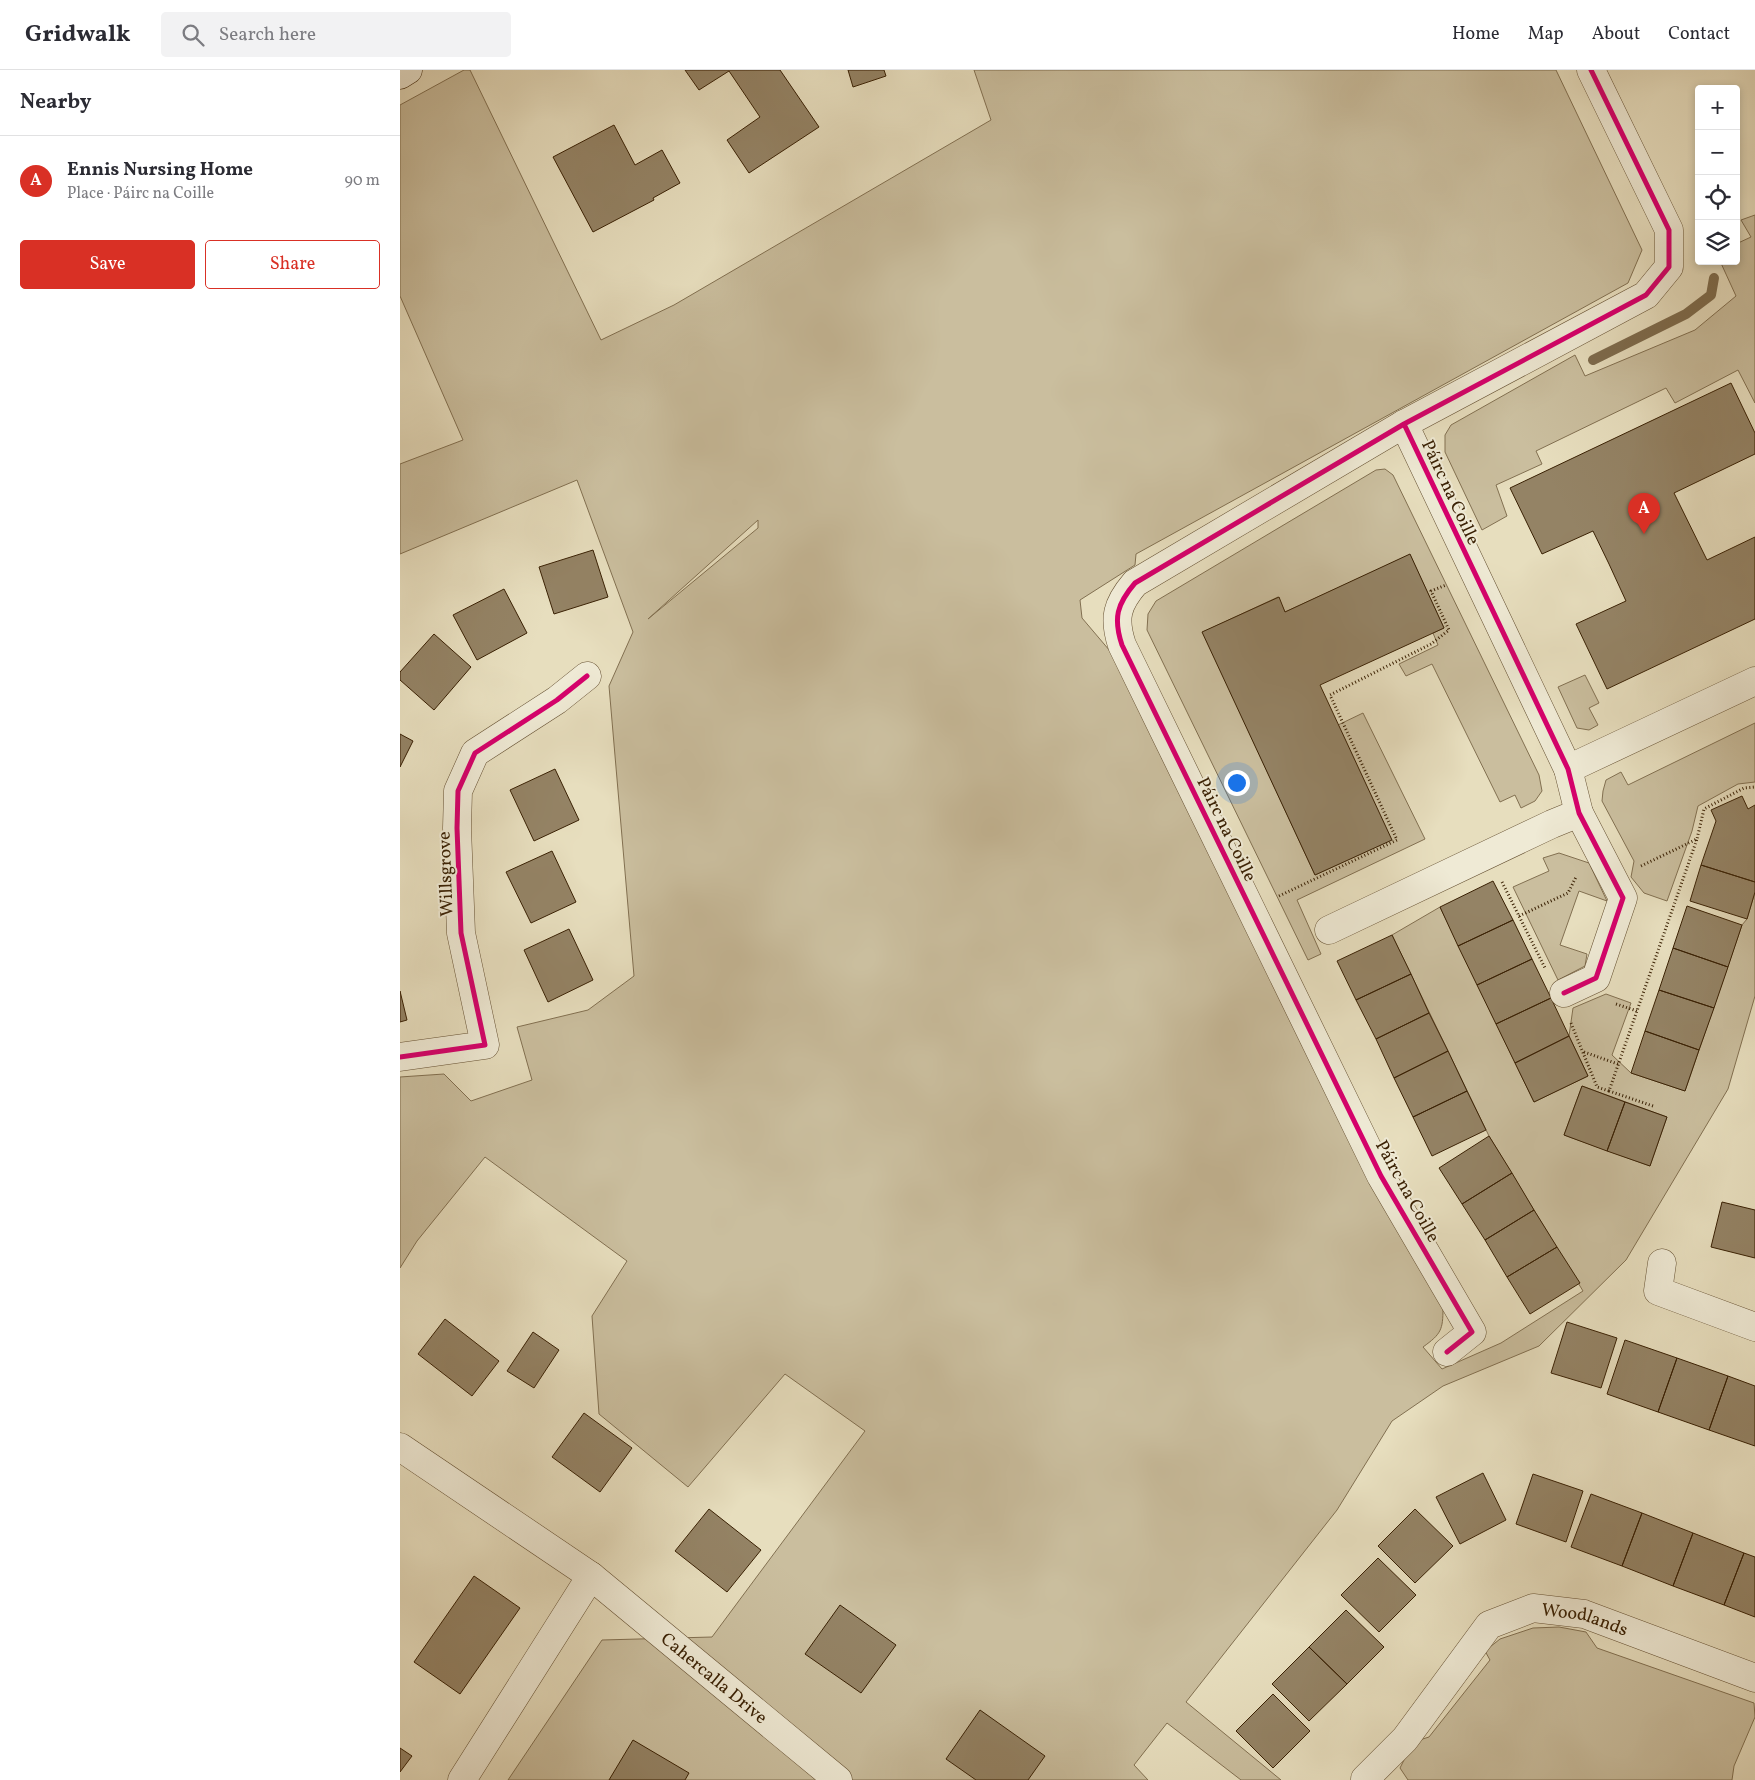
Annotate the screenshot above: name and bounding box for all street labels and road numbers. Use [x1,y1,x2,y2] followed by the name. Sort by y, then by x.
[1414,436,1485,549] street label: Páirc na Coille
[1190,773,1262,886] street label: Páirc na Coille
[433,831,460,917] street label: Willsgrove
[1368,1136,1445,1247] street label: Páirc na Coille
[1540,1598,1631,1643] street label: Woodlands
[655,1627,772,1731] street label: Cahercalla Drive

